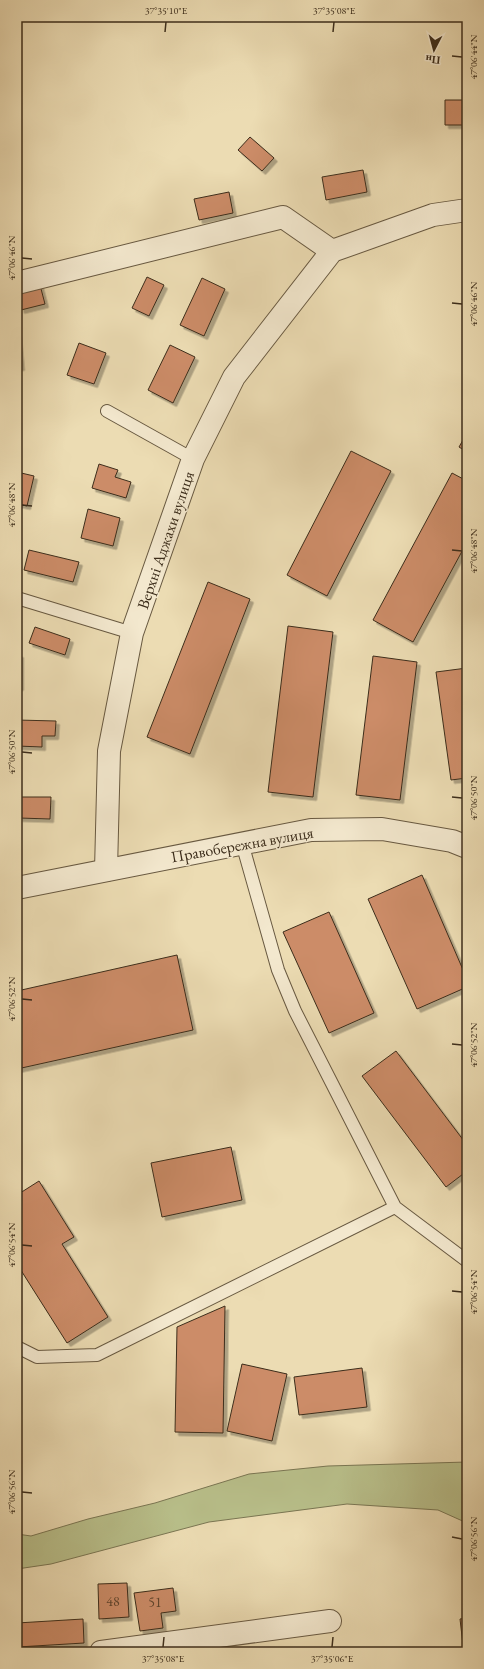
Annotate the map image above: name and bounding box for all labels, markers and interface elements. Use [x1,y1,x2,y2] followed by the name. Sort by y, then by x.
[145,4,188,17] text: 37°35'10"E
[313,4,356,17] text: 37°35'08"E
[414,30,454,70] north arrow
[467,34,480,79] text: 47°06'44"N
[424,52,441,68] text: Пн
[5,235,18,280] text: 47°06'46"N
[467,281,480,326] text: 47°06'46"N
[132,468,199,612] street label: Верхні Аджахи вулиця
[5,482,18,527] text: 47°06'48"N
[467,528,480,573] text: 47°06'48"N
[5,729,18,774] text: 47°06'50"N
[467,775,480,820] text: 47°06'50"N
[169,822,315,867] street label: Правобережна вулиця
[5,976,18,1021] text: 47°06'52"N
[467,1022,480,1067] text: 47°06'52"N
[5,1222,18,1267] text: 47°06'54"N
[467,1269,480,1314] text: 47°06'54"N
[5,1469,18,1514] text: 47°06'56"N
[467,1516,480,1561] text: 47°06'56"N
[106,1592,120,1610] house number: 48
[148,1593,162,1611] house number: 51
[142,1652,185,1665] text: 37°35'08"E
[311,1652,354,1665] text: 37°35'06"E

